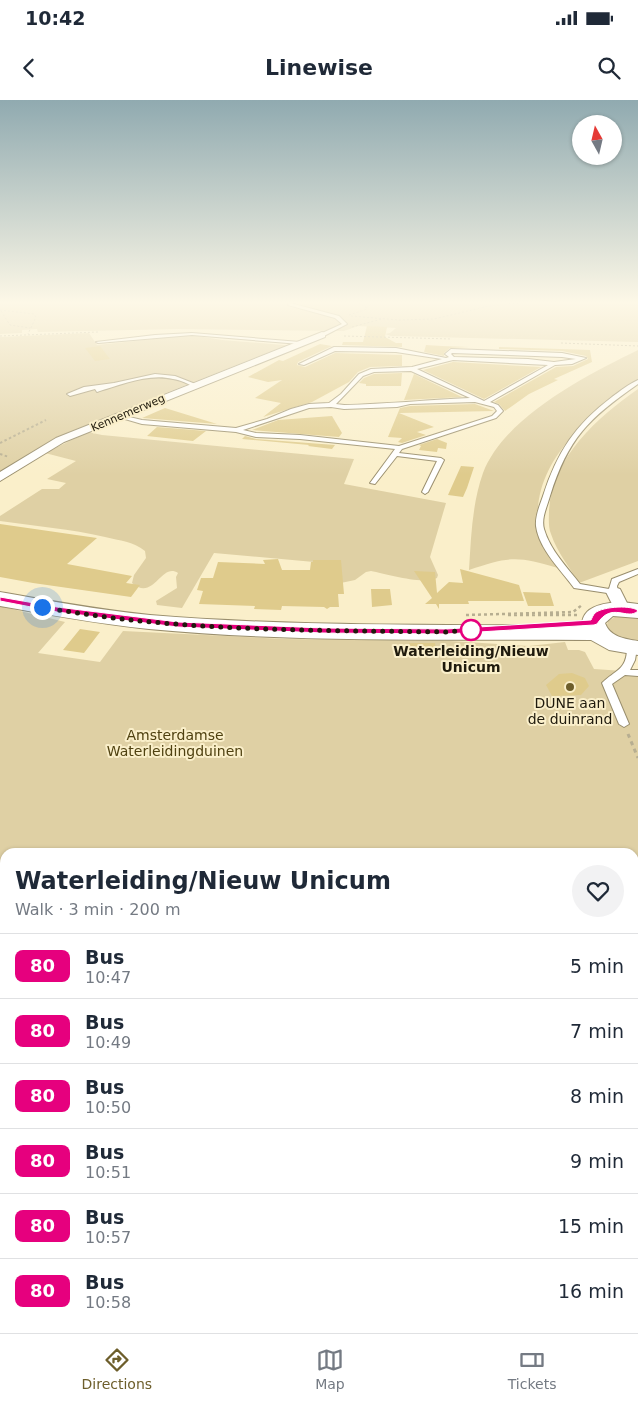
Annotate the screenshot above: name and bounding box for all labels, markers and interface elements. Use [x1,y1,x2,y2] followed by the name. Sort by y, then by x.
[25,7,85,29] text: 10:42
[15,54,43,82] icon: back
[595,54,623,82] icon: search
[265,55,373,80] text: Linewise
[572,115,622,165] north arrow
[572,115,622,165] map controls
[89,392,167,434] street label: Kennemerweg
[30,595,55,620] your location
[460,619,482,641] marker: Waterleiding/Nieuw Unicum
[393,643,549,675] place label: Waterleiding/Nieuw Unicum
[564,681,576,693] marker: DUNE aan de duinrand
[528,695,612,727] place label: DUNE aan de duinrand
[107,727,243,759] park label: Amsterdamse Waterleidingduinen
[572,865,624,917] button: heart
[15,867,391,895] text: Waterleiding/Nieuw Unicum
[15,900,180,919] text: Walk · 3 min · 200 m
[85,946,124,968] text: Bus
[30,955,55,976] text: 80
[570,955,624,977] text: 5 min
[85,968,131,987] text: 10:47
[85,1011,124,1033] text: Bus
[30,1020,55,1041] text: 80
[570,1020,624,1042] text: 7 min
[85,1033,131,1052] text: 10:49
[85,1076,124,1098] text: Bus
[30,1085,55,1106] text: 80
[570,1085,624,1107] text: 8 min
[85,1098,131,1117] text: 10:50
[85,1141,124,1163] text: Bus
[30,1150,55,1171] text: 80
[570,1150,624,1172] text: 9 min
[85,1163,131,1182] text: 10:51
[85,1206,124,1228] text: Bus
[30,1215,55,1236] text: 80
[558,1215,624,1237] text: 15 min
[85,1228,131,1247] text: 10:57
[85,1271,124,1293] text: Bus
[30,1280,55,1301] text: 80
[558,1280,624,1302] text: 16 min
[85,1293,131,1312] text: 10:58
[82,1346,152,1392] tab: Directions
[315,1346,345,1392] tab: Map
[508,1346,556,1392] tab: Tickets

